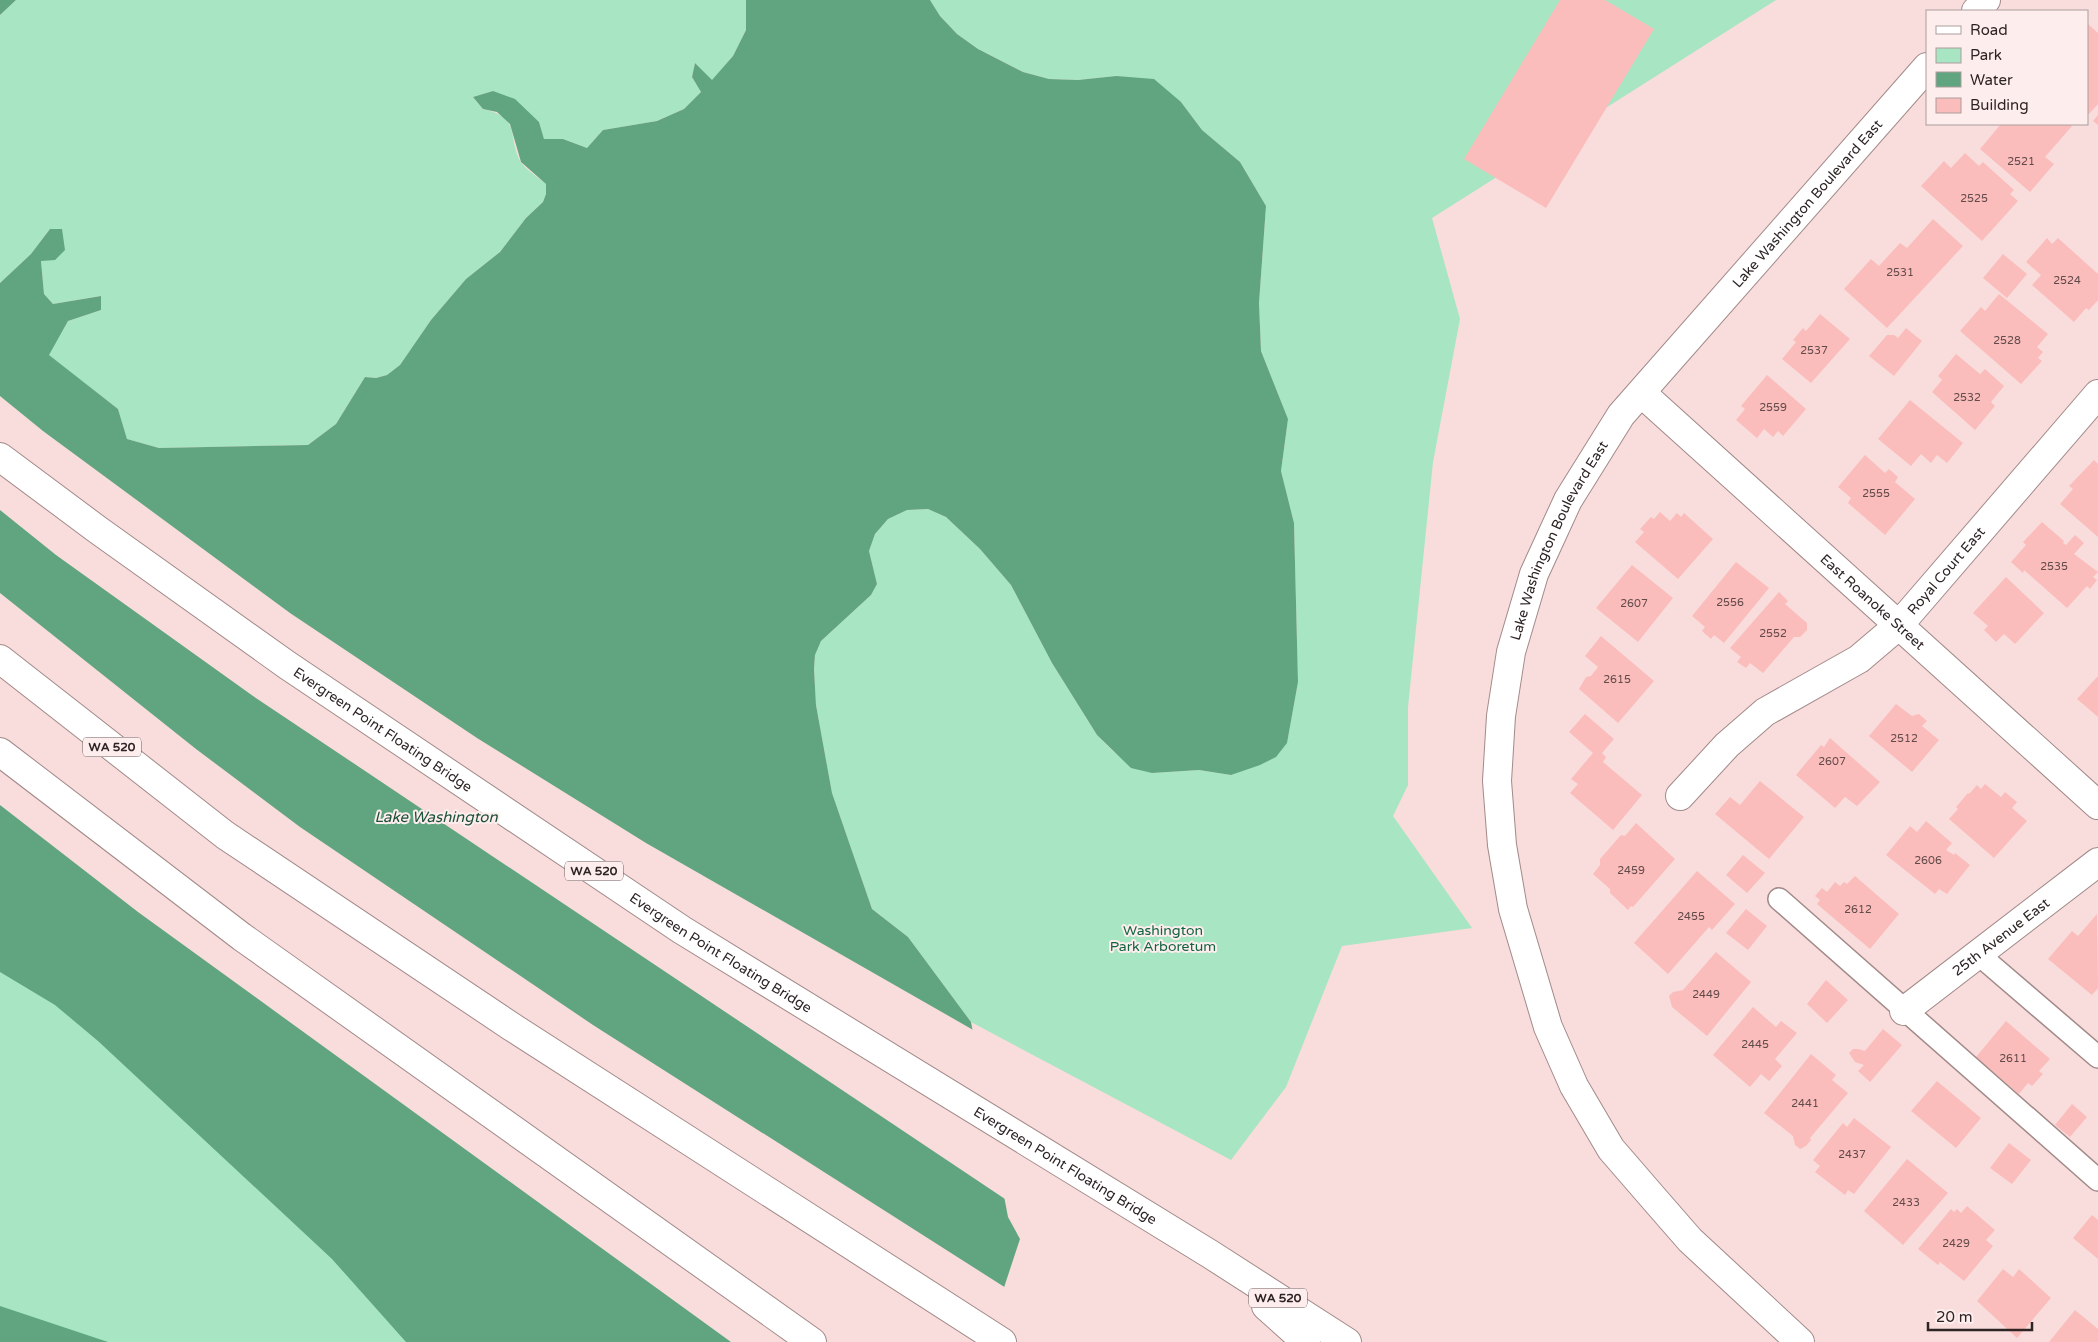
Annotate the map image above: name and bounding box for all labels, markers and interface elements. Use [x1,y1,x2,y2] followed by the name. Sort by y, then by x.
[1926,10,2088,125] legend
[1970,21,2008,39] text: Road
[1970,46,2002,64] text: Park
[1970,71,2013,89] text: Water
[1970,96,2029,114] text: Building
[1729,116,1886,291] street label: Lake Washington Boulevard East
[2007,155,2035,168] house number: 2521
[1960,192,1988,205] house number: 2525
[1886,266,1914,279] house number: 2531
[2053,274,2081,287] house number: 2524
[1993,334,2021,347] house number: 2528
[1800,344,1828,357] house number: 2537
[1953,391,1981,404] house number: 2532
[1759,401,1787,414] house number: 2559
[1507,437,1612,642] street label: Lake Washington Boulevard East
[1862,487,1890,500] house number: 2555
[1904,523,1989,618] street label: Royal Court East
[1817,551,1929,654] street label: East Roanoke Street
[2040,560,2068,573] house number: 2535
[1716,596,1744,609] house number: 2556
[1620,597,1648,610] house number: 2607
[1759,627,1787,640] house number: 2552
[290,664,475,796] street label: Evergreen Point Floating Bridge
[1603,673,1631,686] house number: 2615
[1890,732,1918,745] house number: 2512
[83,738,141,756] road number: WA 520
[1818,755,1846,768] house number: 2607
[374,808,498,826] water label: Lake Washington
[1914,854,1942,867] house number: 2606
[565,861,623,880] road number: WA 520
[1617,864,1645,877] house number: 2459
[626,889,815,1017] street label: Evergreen Point Floating Bridge
[1949,894,2053,980] street label: 25th Avenue East
[1844,903,1872,916] house number: 2612
[1677,910,1705,923] house number: 2455
[1110,922,1216,955] park label: Washington Park Arboretum
[1692,988,1720,1001] house number: 2449
[1741,1038,1769,1051] house number: 2445
[1999,1052,2027,1065] house number: 2611
[1791,1097,1819,1110] house number: 2441
[970,1103,1160,1228] street label: Evergreen Point Floating Bridge
[1838,1148,1866,1161] house number: 2437
[1892,1196,1920,1209] house number: 2433
[1942,1237,1970,1250] house number: 2429
[1249,1289,1307,1308] road number: WA 520
[1928,1300,2032,1332] scale bar
[1936,1308,1973,1326] text: 20 m

